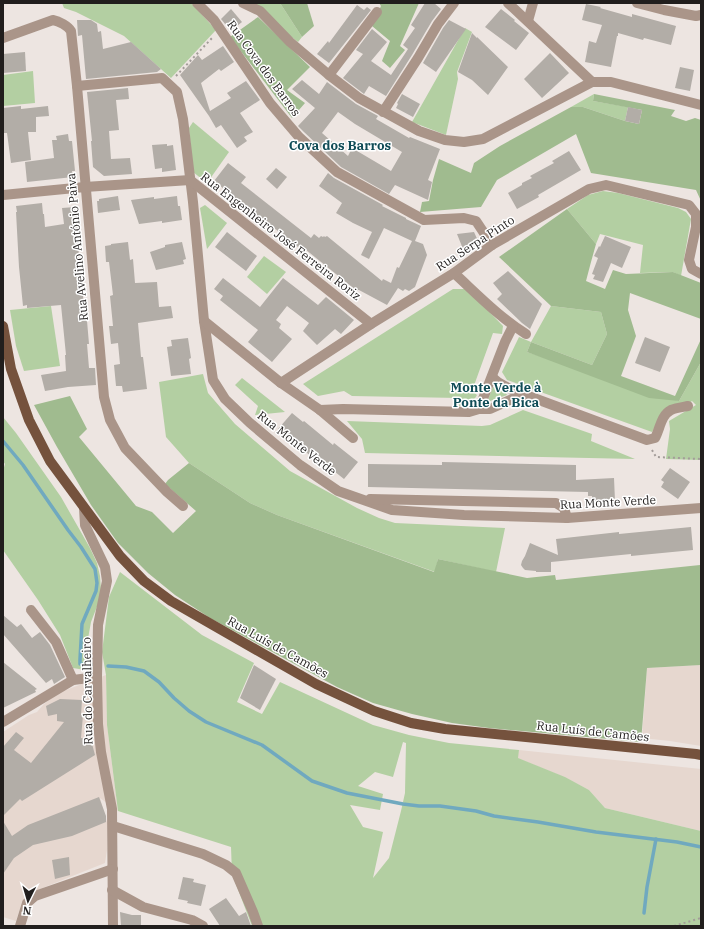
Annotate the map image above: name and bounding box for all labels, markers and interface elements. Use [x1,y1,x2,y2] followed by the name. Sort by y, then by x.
[224,17,304,119] street label: Rua Cova dos Barros
[289,137,392,154] district label: Cova dos Barros
[198,169,364,303] street label: Rua Engenheiro José Ferreira Roriz
[63,172,91,322] street label: Rua Avelino António Paiva
[433,212,517,274] street label: Rua Serpa Pinto
[451,379,542,411] district label: Monte Verde à Ponte da Bica
[255,408,339,478] street label: Rua Monte Verde
[560,492,656,512] street label: Rua Monte Verde
[225,613,331,681] street label: Rua Luís de Camões
[79,637,95,745] street label: Rua do Carvalheiro
[536,718,650,744] street label: Rua Luís de Camões
[8,881,48,921] north arrow
[22,904,32,918] text: N

